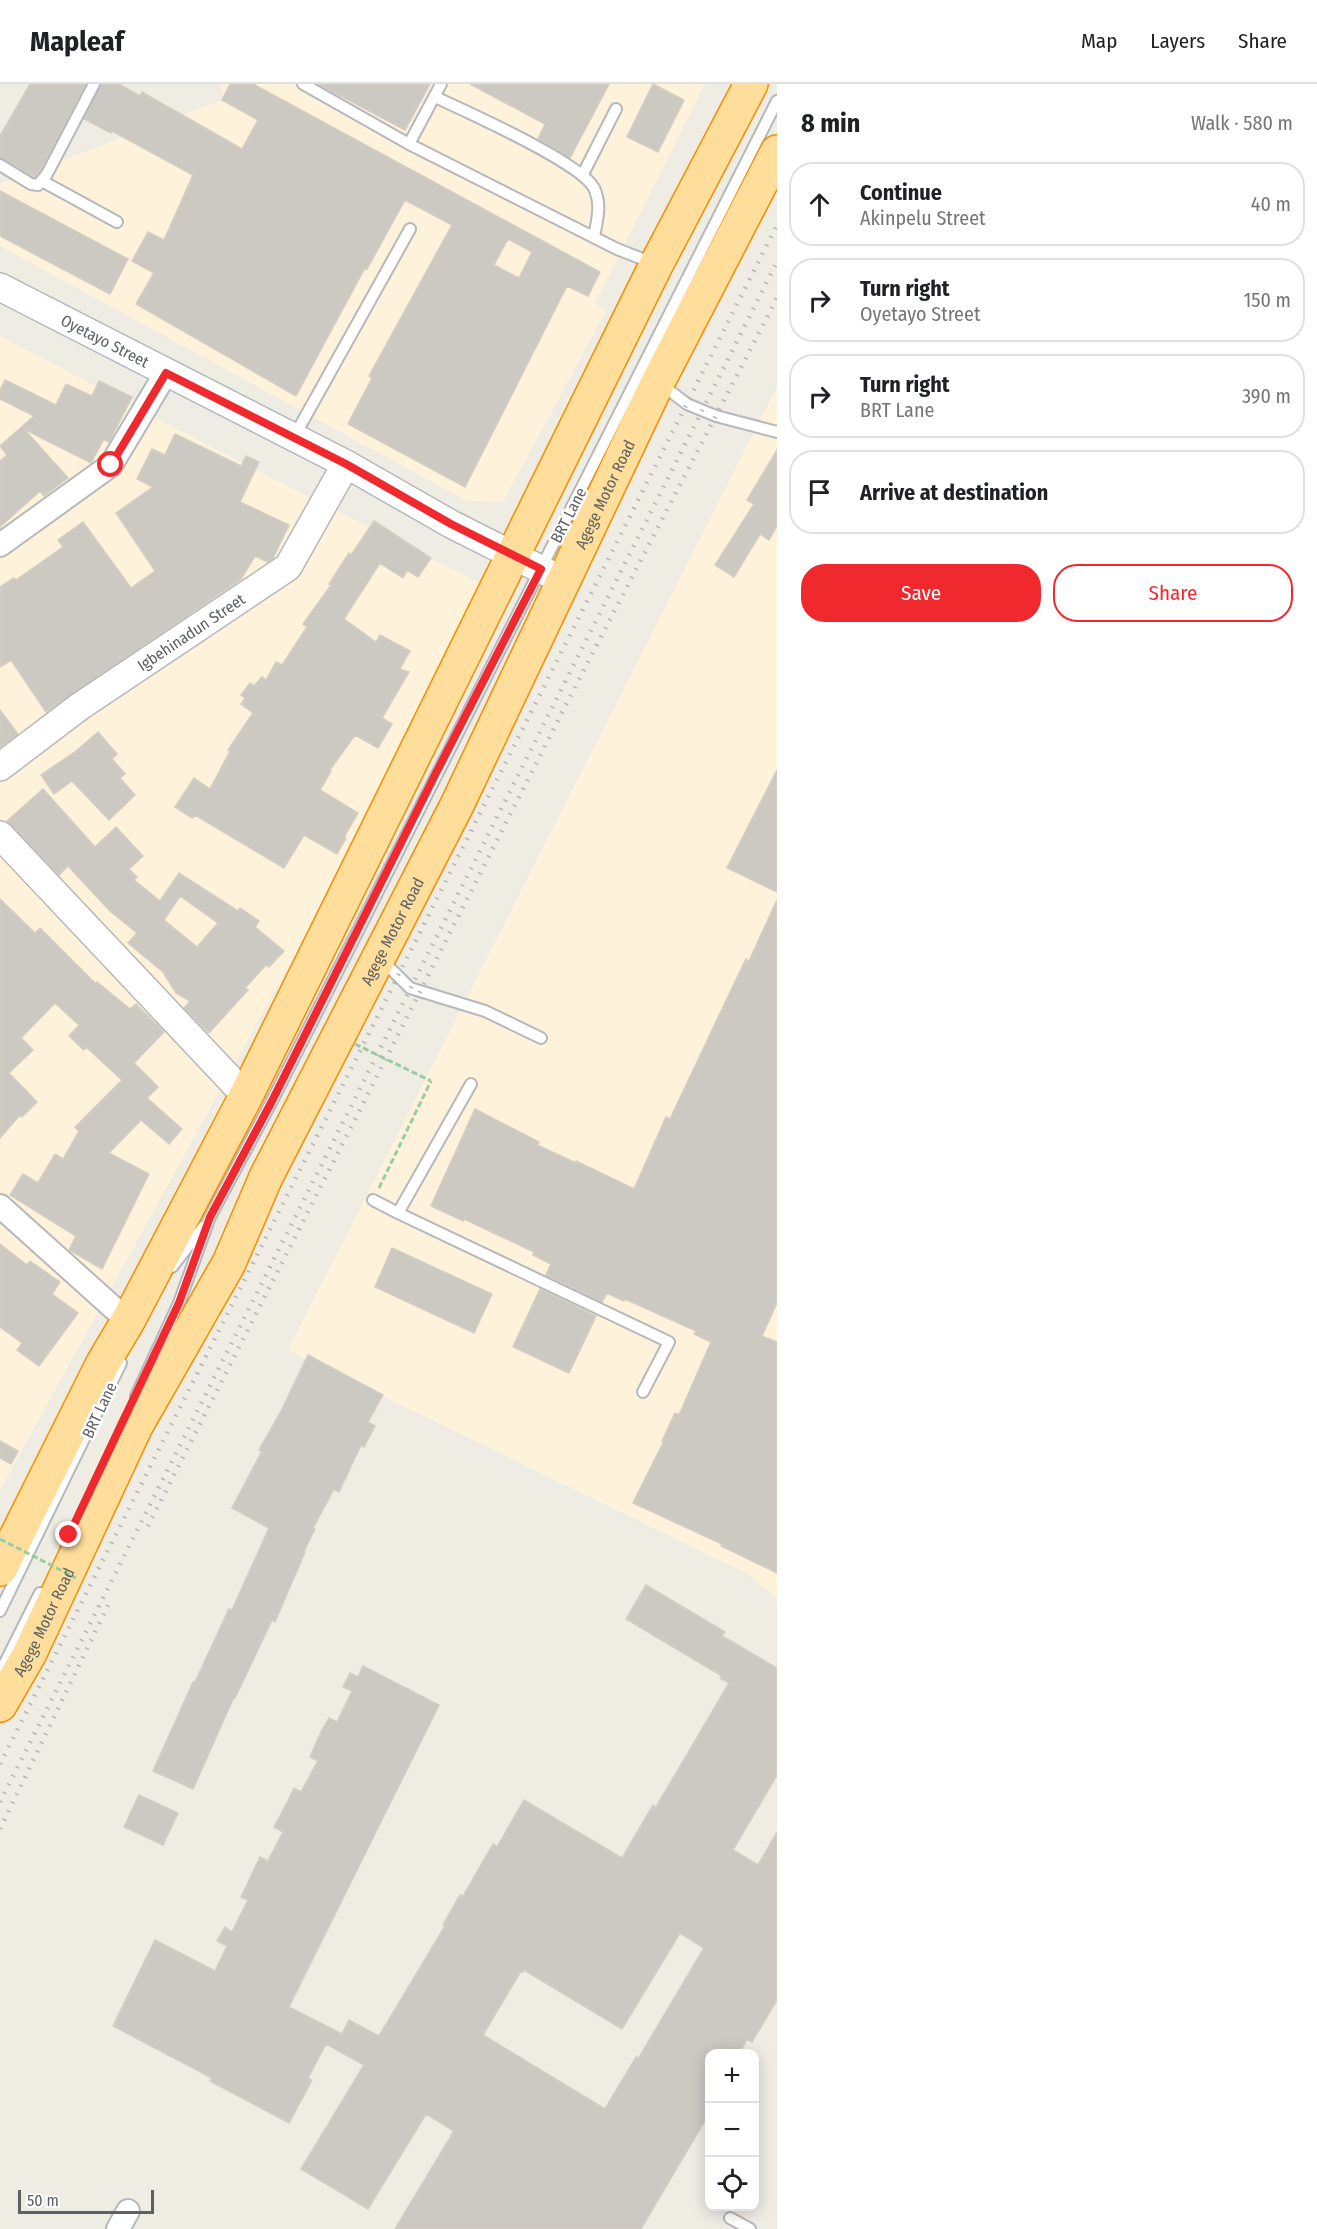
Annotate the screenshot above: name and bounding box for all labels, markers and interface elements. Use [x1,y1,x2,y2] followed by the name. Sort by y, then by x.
[30,25,124,58] text: Mapleaf
[1081,28,1117,54] text: Map
[1150,28,1205,54] text: Layers
[1238,28,1287,54] text: Share
[801,108,860,139] text: 8 min
[1191,111,1293,135] text: Walk · 580 m
[860,179,942,206] text: Continue
[803,188,836,221] icon: ahead
[1251,192,1291,216] text: 40 m
[860,206,986,230] text: Akinpelu Street
[860,275,949,302] text: Turn right
[803,284,836,317] icon: right
[1244,288,1291,312] text: 150 m
[860,302,980,326] text: Oyetayo Street
[58,311,153,372] street label: Oyetayo Street
[860,371,949,398] text: Turn right
[803,380,836,413] icon: right
[1242,384,1291,408] text: 390 m
[860,398,934,422] text: BRT Lane
[571,437,639,552] street label: Agege Motor Road
[97,451,123,477] route start
[803,476,836,509] icon: arrive
[860,479,1048,506] text: Arrive at destination
[546,484,590,546] street label: BRT Lane
[801,564,1041,622] button: Save
[1053,564,1293,622] button: Share
[134,589,249,675] street label: Igbehinadun Street
[357,875,428,989] street label: Agege Motor Road
[78,1379,121,1441] street label: BRT Lane
[55,1521,81,1547] route end
[10,1565,78,1680] street label: Agege Motor Road
[705,2049,759,2211] map controls
[705,2049,759,2103] button: +
[705,2103,759,2157] button: −
[705,2157,759,2211] button: locate
[18,2187,154,2214] scale bar
[27,2191,59,2210] text: 50 m

